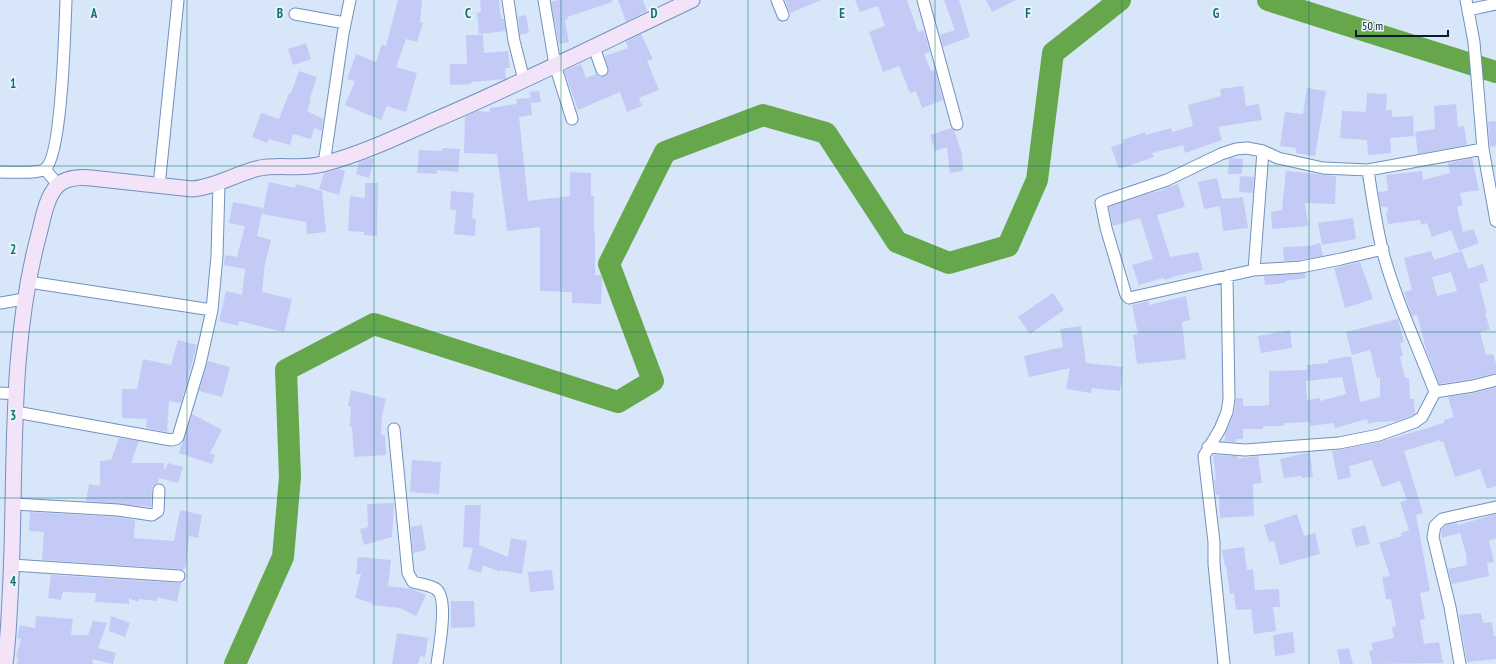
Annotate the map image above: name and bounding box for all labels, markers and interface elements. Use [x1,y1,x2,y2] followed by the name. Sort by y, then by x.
[90,5,98,22] text: A
[277,5,283,22] text: B
[465,5,471,22] text: C
[651,5,658,22] text: D
[839,5,845,22] text: E
[1025,5,1031,22] text: F
[1213,5,1220,22] text: G
[1356,12,1448,38] scale bar
[1362,18,1383,33] text: 50 m
[10,75,16,92] text: 1
[10,241,16,258] text: 2
[10,407,16,424] text: 3
[10,573,17,590] text: 4

